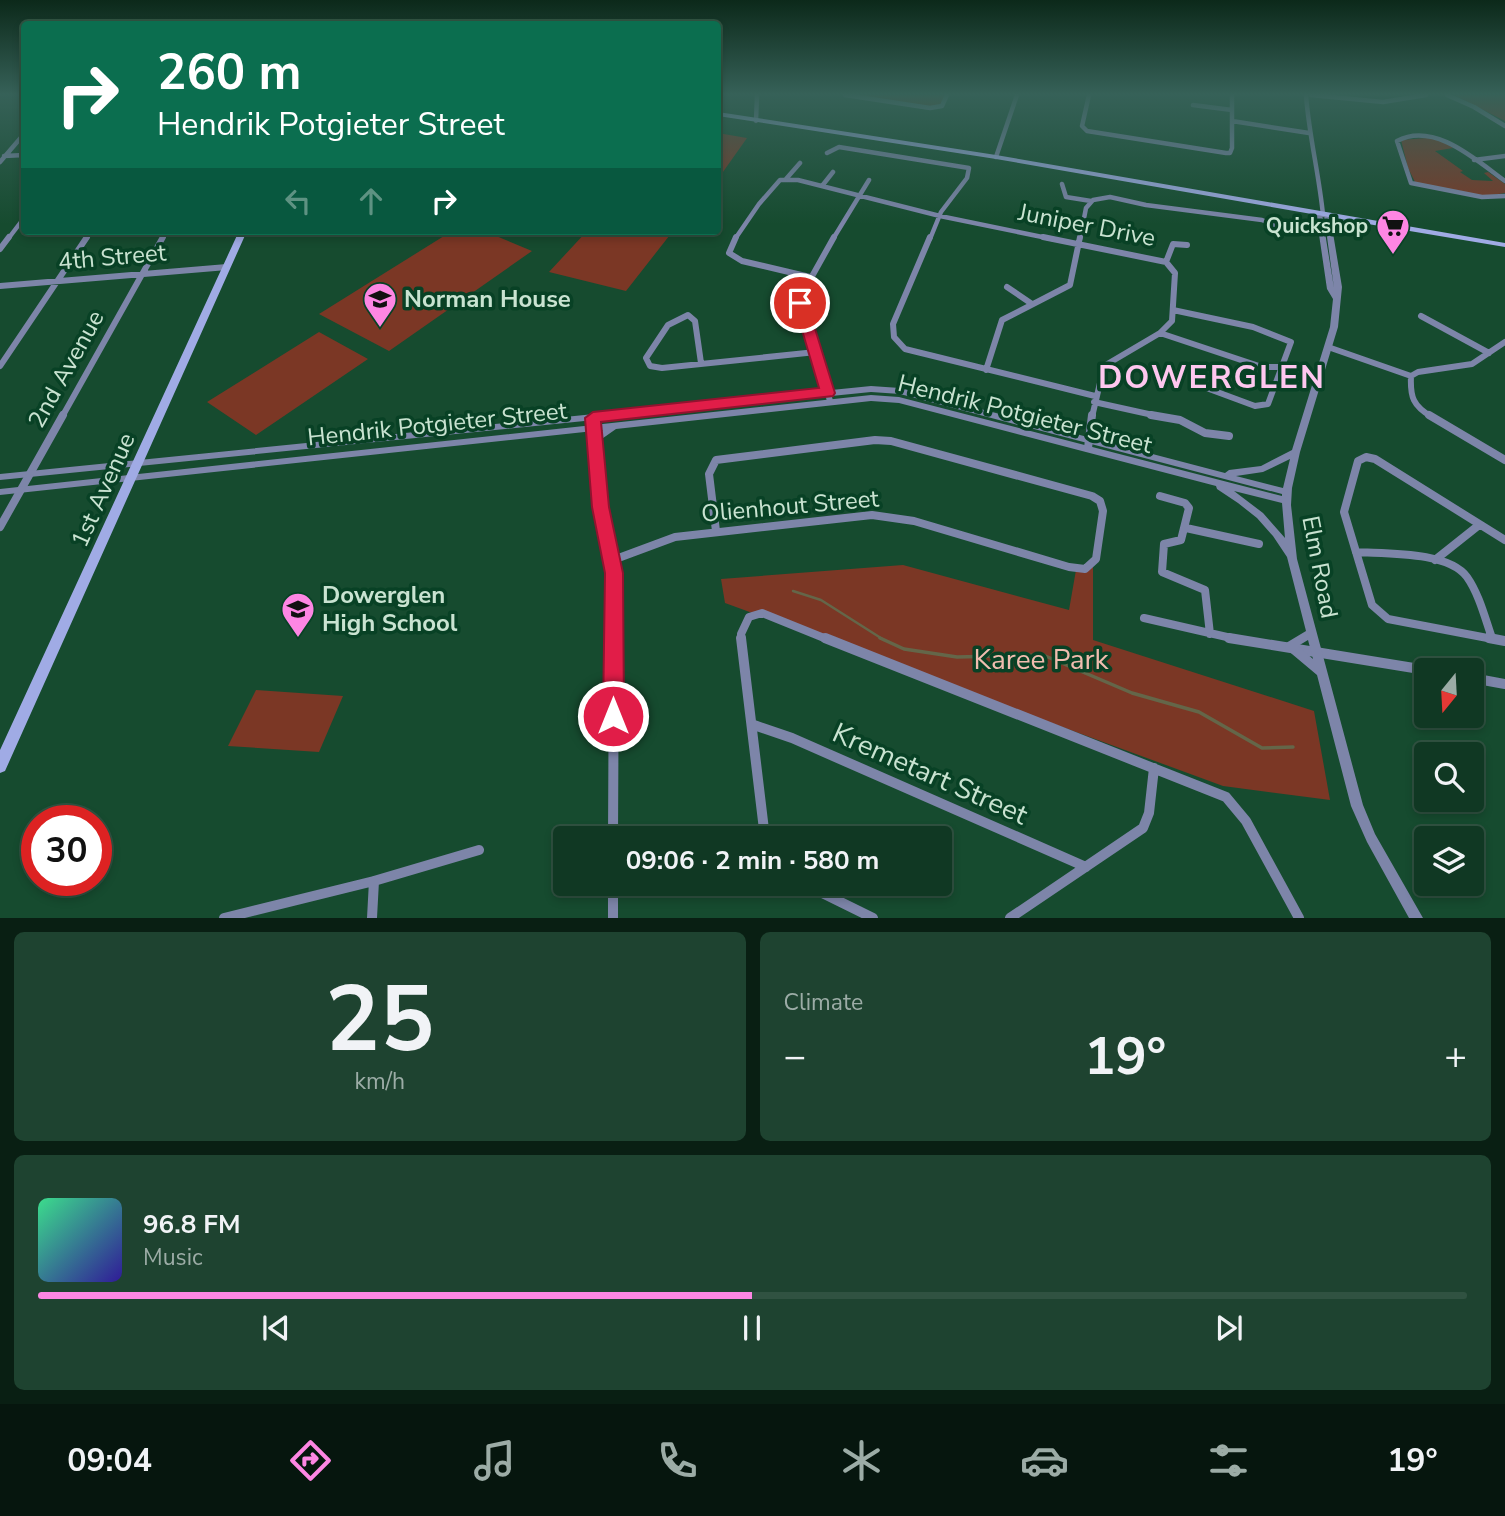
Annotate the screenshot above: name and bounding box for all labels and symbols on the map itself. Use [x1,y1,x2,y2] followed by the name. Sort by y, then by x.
[1015,196,1158,254] street label: Juniper Drive
[1374,207,1412,256] supermarket icon: Quickshop
[1266,212,1368,240] place label: Quickshop
[57,236,168,278] street label: 4th Street
[770,273,830,333] pin
[361,280,399,329] school or university icon: Norman House
[404,283,571,315] place label: Norman House
[21,304,111,434] street label: 2nd Avenue
[1098,356,1326,399] district label: DOWERGLEN
[895,367,1156,461] street label: Hendrik Potgieter Street
[306,394,569,454] street label: Hendrik Potgieter Street
[64,428,142,552] street label: 1st Avenue
[700,482,881,530] street label: Olienhout Street
[1294,513,1346,621] street label: Elm Road
[322,579,458,639] place label: Dowerglen High School
[279,590,317,639] school or university icon: Dowerglen High School
[973,641,1110,679] park label: Karee Park
[1414,658,1484,728] north arrow
[576,679,650,753] position arrow
[826,714,1034,834] street label: Kremetart Street
[21,805,112,896] speed limit sign: 30

